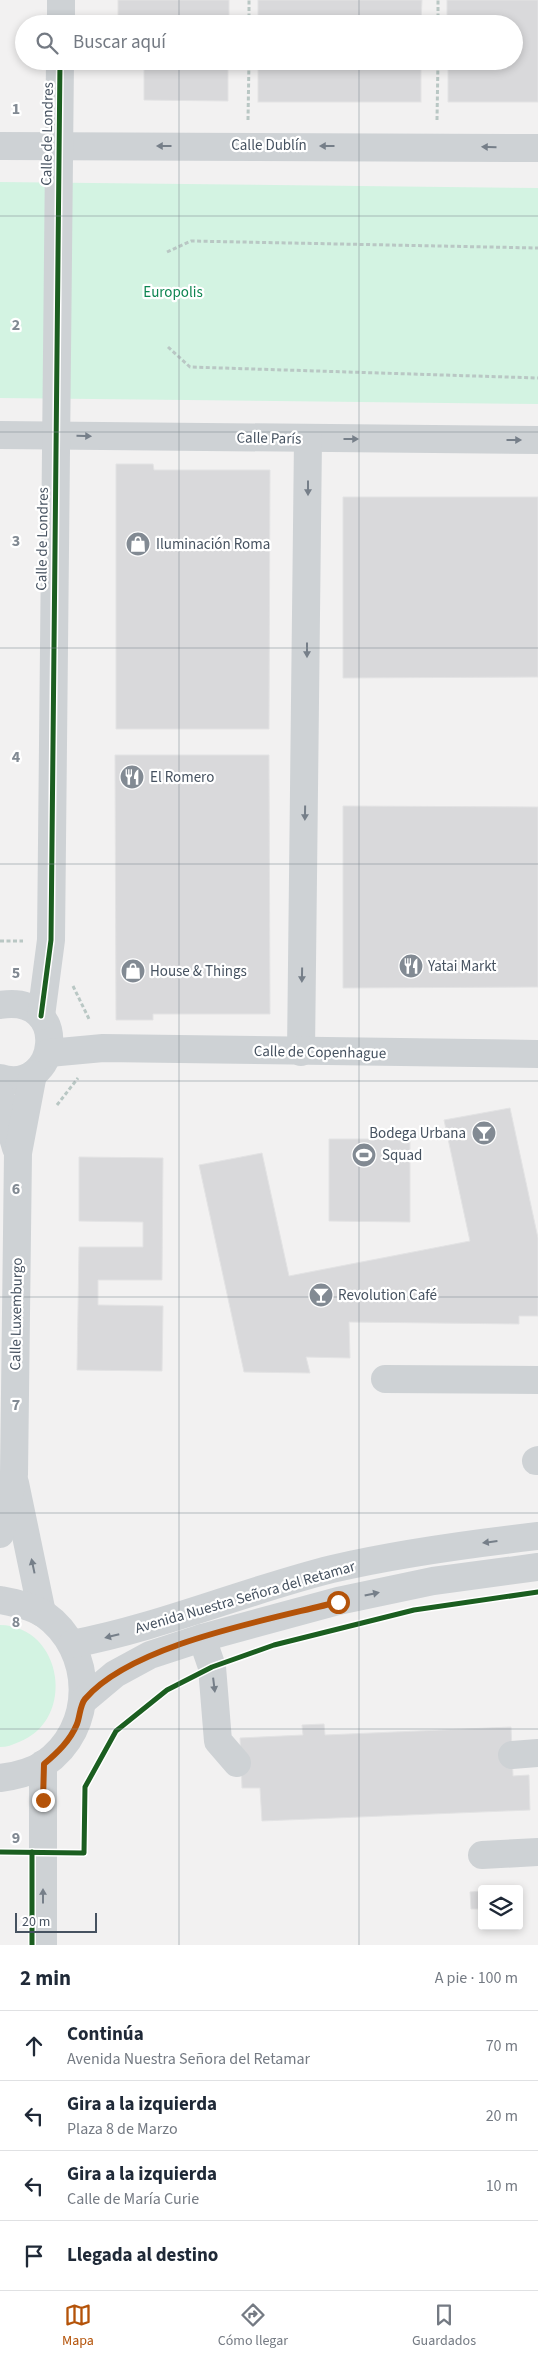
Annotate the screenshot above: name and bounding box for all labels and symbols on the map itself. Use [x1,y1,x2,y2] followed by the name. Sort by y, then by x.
[36,82,59,186] street label: Calle de Londres
[12,98,20,120] text: 1
[231,135,307,156] street label: Calle Dublín
[319,141,335,149] one-way arrow
[156,142,172,150] one-way arrow
[481,143,497,151] one-way arrow
[143,282,203,303] park label: Europolis
[12,314,20,336] text: 2
[236,427,302,450] street label: Calle París
[76,432,92,440] one-way arrow
[343,435,359,443] one-way arrow
[506,436,522,444] one-way arrow
[304,480,312,496] one-way arrow
[31,487,54,591] street label: Calle de Londres
[12,530,20,552] text: 3
[125,531,151,557] shop icon: Iluminación Roma
[156,534,270,555] place label: Iluminación Roma
[303,642,311,658] one-way arrow
[12,746,21,768] text: 4
[119,764,145,790] restaurant icon: El Romero
[150,767,214,788] place label: El Romero
[301,805,309,821] one-way arrow
[398,953,424,979] restaurant icon: Yatai Markt
[427,956,496,977] place label: Yatai Markt
[120,958,146,984] shop icon: House & Things
[150,961,247,982] place label: House & Things
[12,962,20,984] text: 5
[298,967,306,983] one-way arrow
[254,1041,386,1064] street label: Calle de Copenhague
[471,1120,497,1146] bar icon: Bodega Urbana
[369,1123,466,1144] place label: Bodega Urbana
[351,1142,377,1168] sports icon: Squad
[382,1145,422,1166] place label: Squad
[12,1178,20,1200] text: 6
[5,1257,28,1371] street label: Calle Luxemburgo
[308,1282,334,1308] bar icon: Revolution Café
[338,1285,437,1306] place label: Revolution Café
[12,1394,20,1416] text: 7
[481,1538,497,1546] one-way arrow
[133,1556,358,1639] street label: Avenida Nuestra Señora del Retamar
[28,1557,36,1573] one-way arrow
[365,1590,380,1598] one-way arrow
[327,1591,350,1614] route start
[12,1611,20,1633] text: 8
[105,1632,120,1640] one-way arrow
[210,1677,218,1693] one-way arrow
[32,1789,55,1812] route end
[12,1827,20,1849] text: 9
[39,1888,47,1904] one-way arrow
[15,1910,98,1933] scale bar

